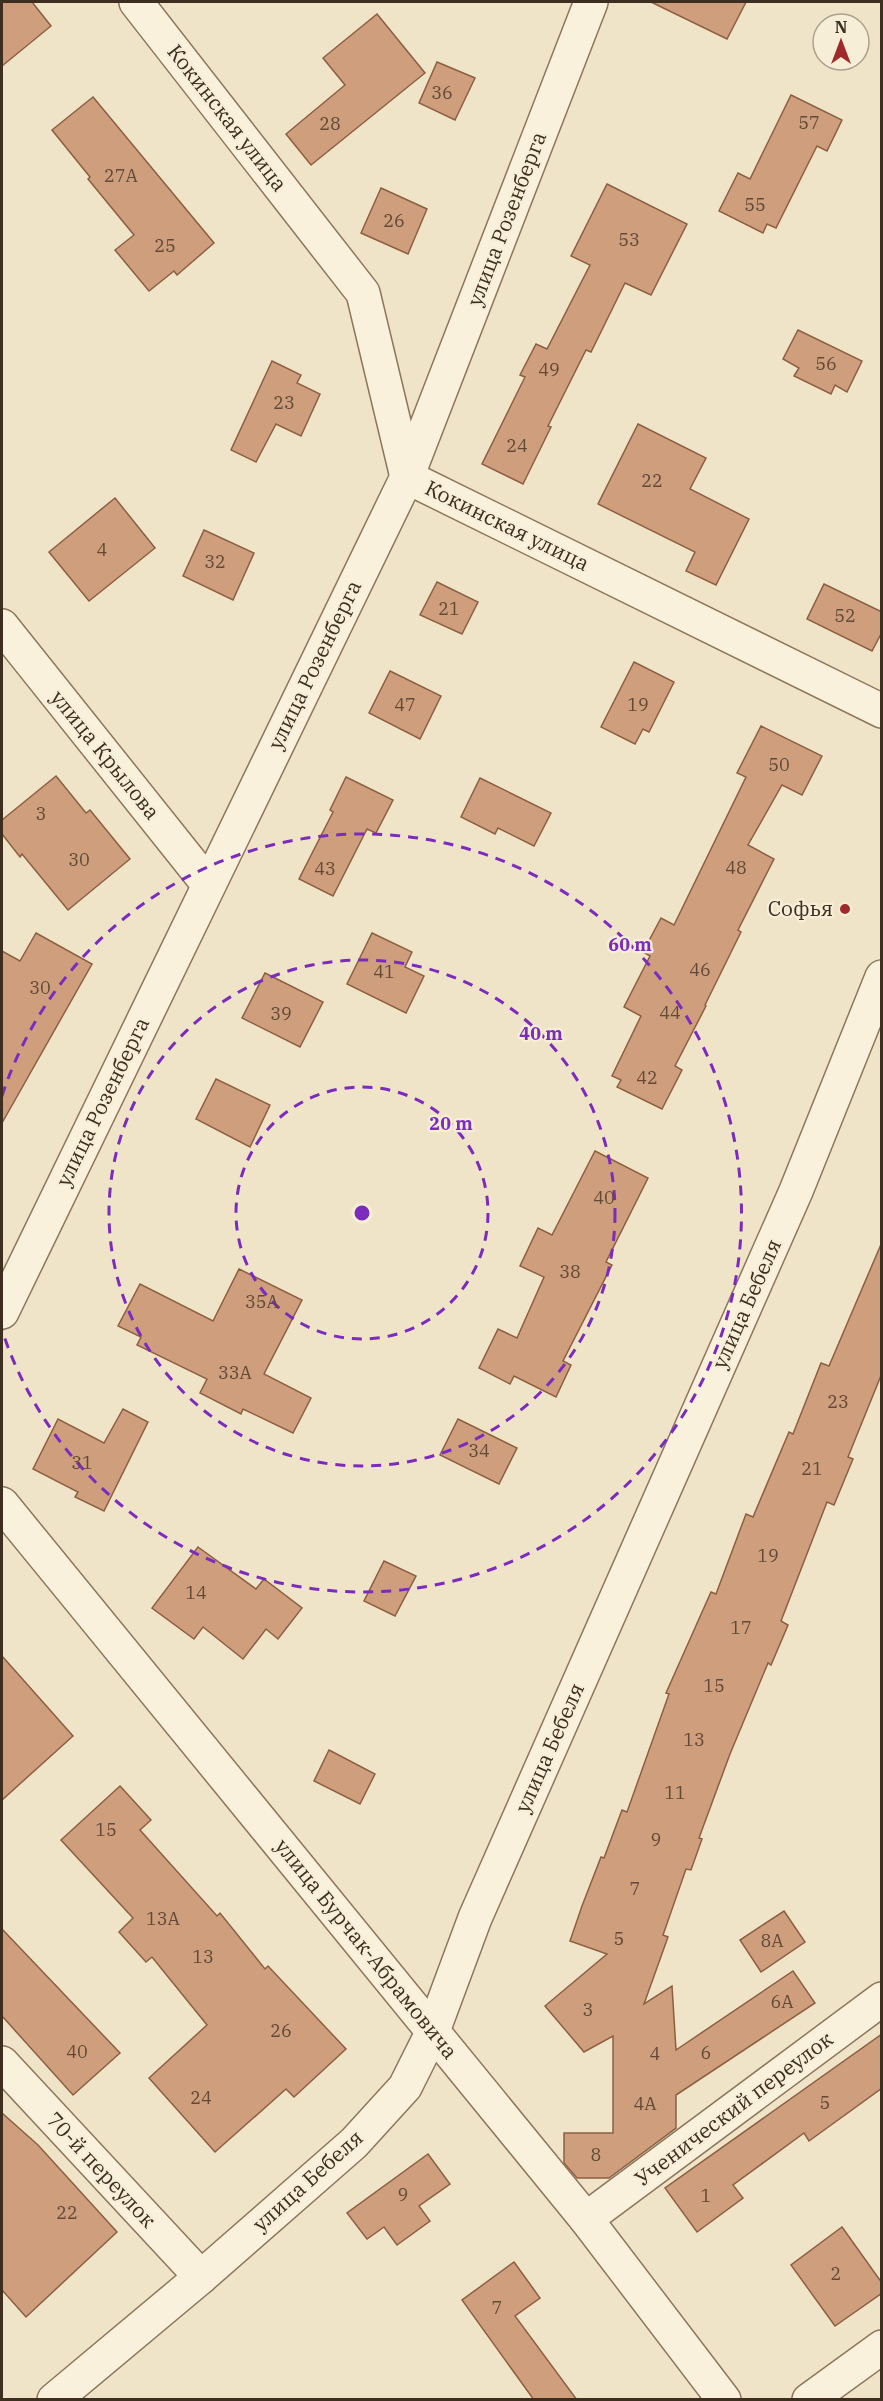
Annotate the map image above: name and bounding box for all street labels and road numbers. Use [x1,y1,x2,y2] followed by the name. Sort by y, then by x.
[162,38,294,197] street label: Кокинская улица
[460,127,552,310] street label: улица Розенберга
[421,473,594,577] street label: Кокинская улица
[261,575,367,754] street label: улица Розенберга
[45,684,167,825] street label: улица Крылова
[49,1012,155,1191] street label: улица Розенберга
[705,1234,787,1373] street label: улица Бебеля
[508,1678,590,1817] street label: улица Бебеля
[269,1832,464,2064] street label: улица Бурчак-Абрамовича
[629,2024,838,2192] street label: Ученический переулок
[41,2105,163,2233] street label: 70-й переулок
[246,2123,368,2237] street label: улица Бебеля

